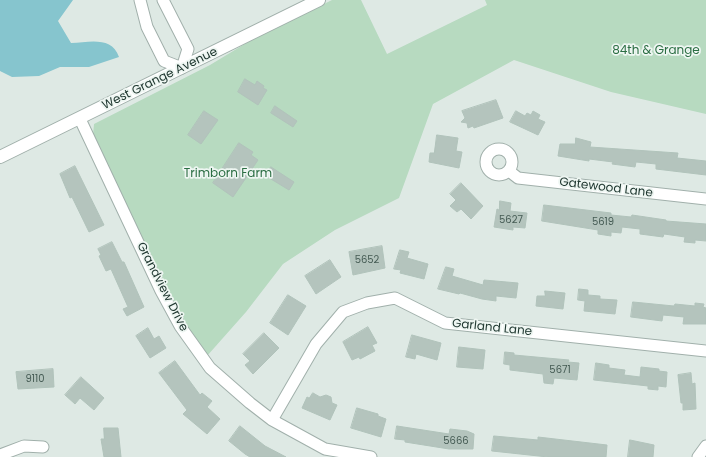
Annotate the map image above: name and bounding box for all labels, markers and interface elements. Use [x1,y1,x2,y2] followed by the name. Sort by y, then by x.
[612,44,700,58] park label: 84th & Grange
[100,45,220,113] street label: West Grange Avenue
[184,167,272,181] park label: Trimborn Farm
[558,175,654,201] street label: Gatewood Lane
[499,214,523,226] house number: 5627
[592,216,614,228] house number: 5619
[133,240,191,334] street label: Grandview Drive
[355,254,379,266] house number: 5652
[451,317,533,339] street label: Garland Lane
[549,364,571,376] house number: 5671
[26,373,44,385] house number: 9110
[443,435,469,447] house number: 5666

